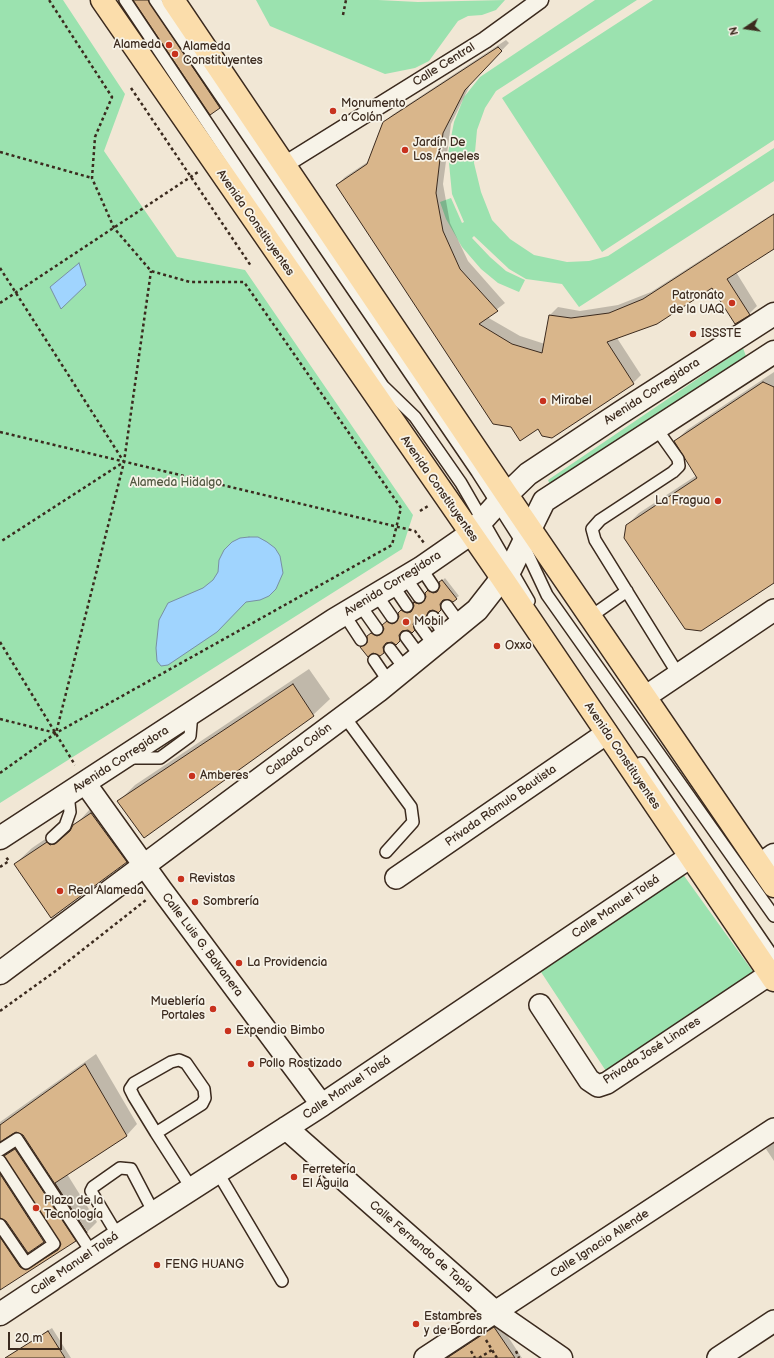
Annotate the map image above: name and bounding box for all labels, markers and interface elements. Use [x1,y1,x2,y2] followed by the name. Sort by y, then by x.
[726,8,766,48] north arrow
[727,25,741,36] text: N
[114,38,161,52] place label: Alameda
[164,40,174,50] marker: Alameda
[183,40,263,68] place label: Alameda Constituyentes
[410,40,478,90] street label: Calle Central
[170,49,180,59] marker: Alameda Constituyentes
[341,97,406,125] place label: Monumento a Colón
[328,106,338,116] marker: Monumento a Colón
[413,136,479,164] place label: Jardín De Los Ángeles
[400,145,410,155] marker: Jardín De Los Ángeles
[213,167,297,279] street label: Avenida Constituyentes
[669,289,724,317] place label: Patronato de la UAQ
[727,298,737,308] marker: Patronato de la UAQ
[701,327,741,341] place label: ISSSTE
[688,329,698,339] marker: ISSSTE
[601,356,703,428] street label: Avenida Corregidora
[551,394,592,408] place label: Mirabel
[538,396,548,406] marker: Mirabel
[397,433,481,545] street label: Avenida Constituyentes
[130,476,222,490] park label: Alameda Hidalgo
[655,494,710,508] place label: La Fragua
[713,496,723,506] marker: La Fragua
[342,548,444,620] street label: Avenida Corregidora
[414,615,443,629] place label: Mobil
[401,617,411,627] marker: Mobil
[505,639,532,653] place label: Oxxo
[492,641,502,651] marker: Oxxo
[581,700,663,812] street label: Avenida Constituyentes
[263,721,335,779] street label: Calzada Colón
[70,724,172,796] street label: Avenida Corregidora
[443,762,559,850] street label: Privada Rómulo Bautista
[200,769,248,783] place label: Amberes
[187,771,197,781] marker: Amberes
[189,872,235,886] place label: Revistas
[569,872,663,942] street label: Calle Manuel Tolsá
[176,874,186,884] marker: Revistas
[68,884,144,898] place label: Real Alameda
[55,886,65,896] marker: Real Alameda
[158,890,246,1000] street label: Calle Luis G. Balvanera
[203,895,259,909] place label: Sombrería
[190,897,200,907] marker: Sombrería
[247,956,327,970] place label: La Providencia
[234,958,244,968] marker: La Providencia
[150,995,205,1023] place label: Mueblería Portales
[208,1004,218,1014] marker: Mueblería Portales
[601,1014,703,1088] street label: Privada José Linares
[236,1024,325,1038] place label: Expendio Bimbo
[223,1026,233,1036] marker: Expendio Bimbo
[300,1053,394,1123] street label: Calle Manuel Tolsá
[259,1057,342,1071] place label: Pollo Rostizado
[246,1059,256,1069] marker: Pollo Rostizado
[302,1163,356,1191] place label: Ferretería El Águila
[289,1172,299,1182] marker: Ferretería El Águila
[44,1194,103,1222] place label: Plaza de la Tecnología
[366,1198,476,1296] street label: Calle Fernando de Tapia
[31,1203,41,1213] marker: Plaza de la Tecnología
[548,1207,652,1281] street label: Calle Ignacio Allende
[28,1229,122,1299] street label: Calle Manuel Tolsá
[165,1258,244,1272] place label: FENG HUANG
[152,1260,162,1270] marker: FENG HUANG
[424,1310,487,1338] place label: Estambres y de Bordar
[411,1319,421,1329] marker: Estambres y de Bordar
[10,1324,64,1350] scale bar
[15,1331,42,1346] text: 20 m

